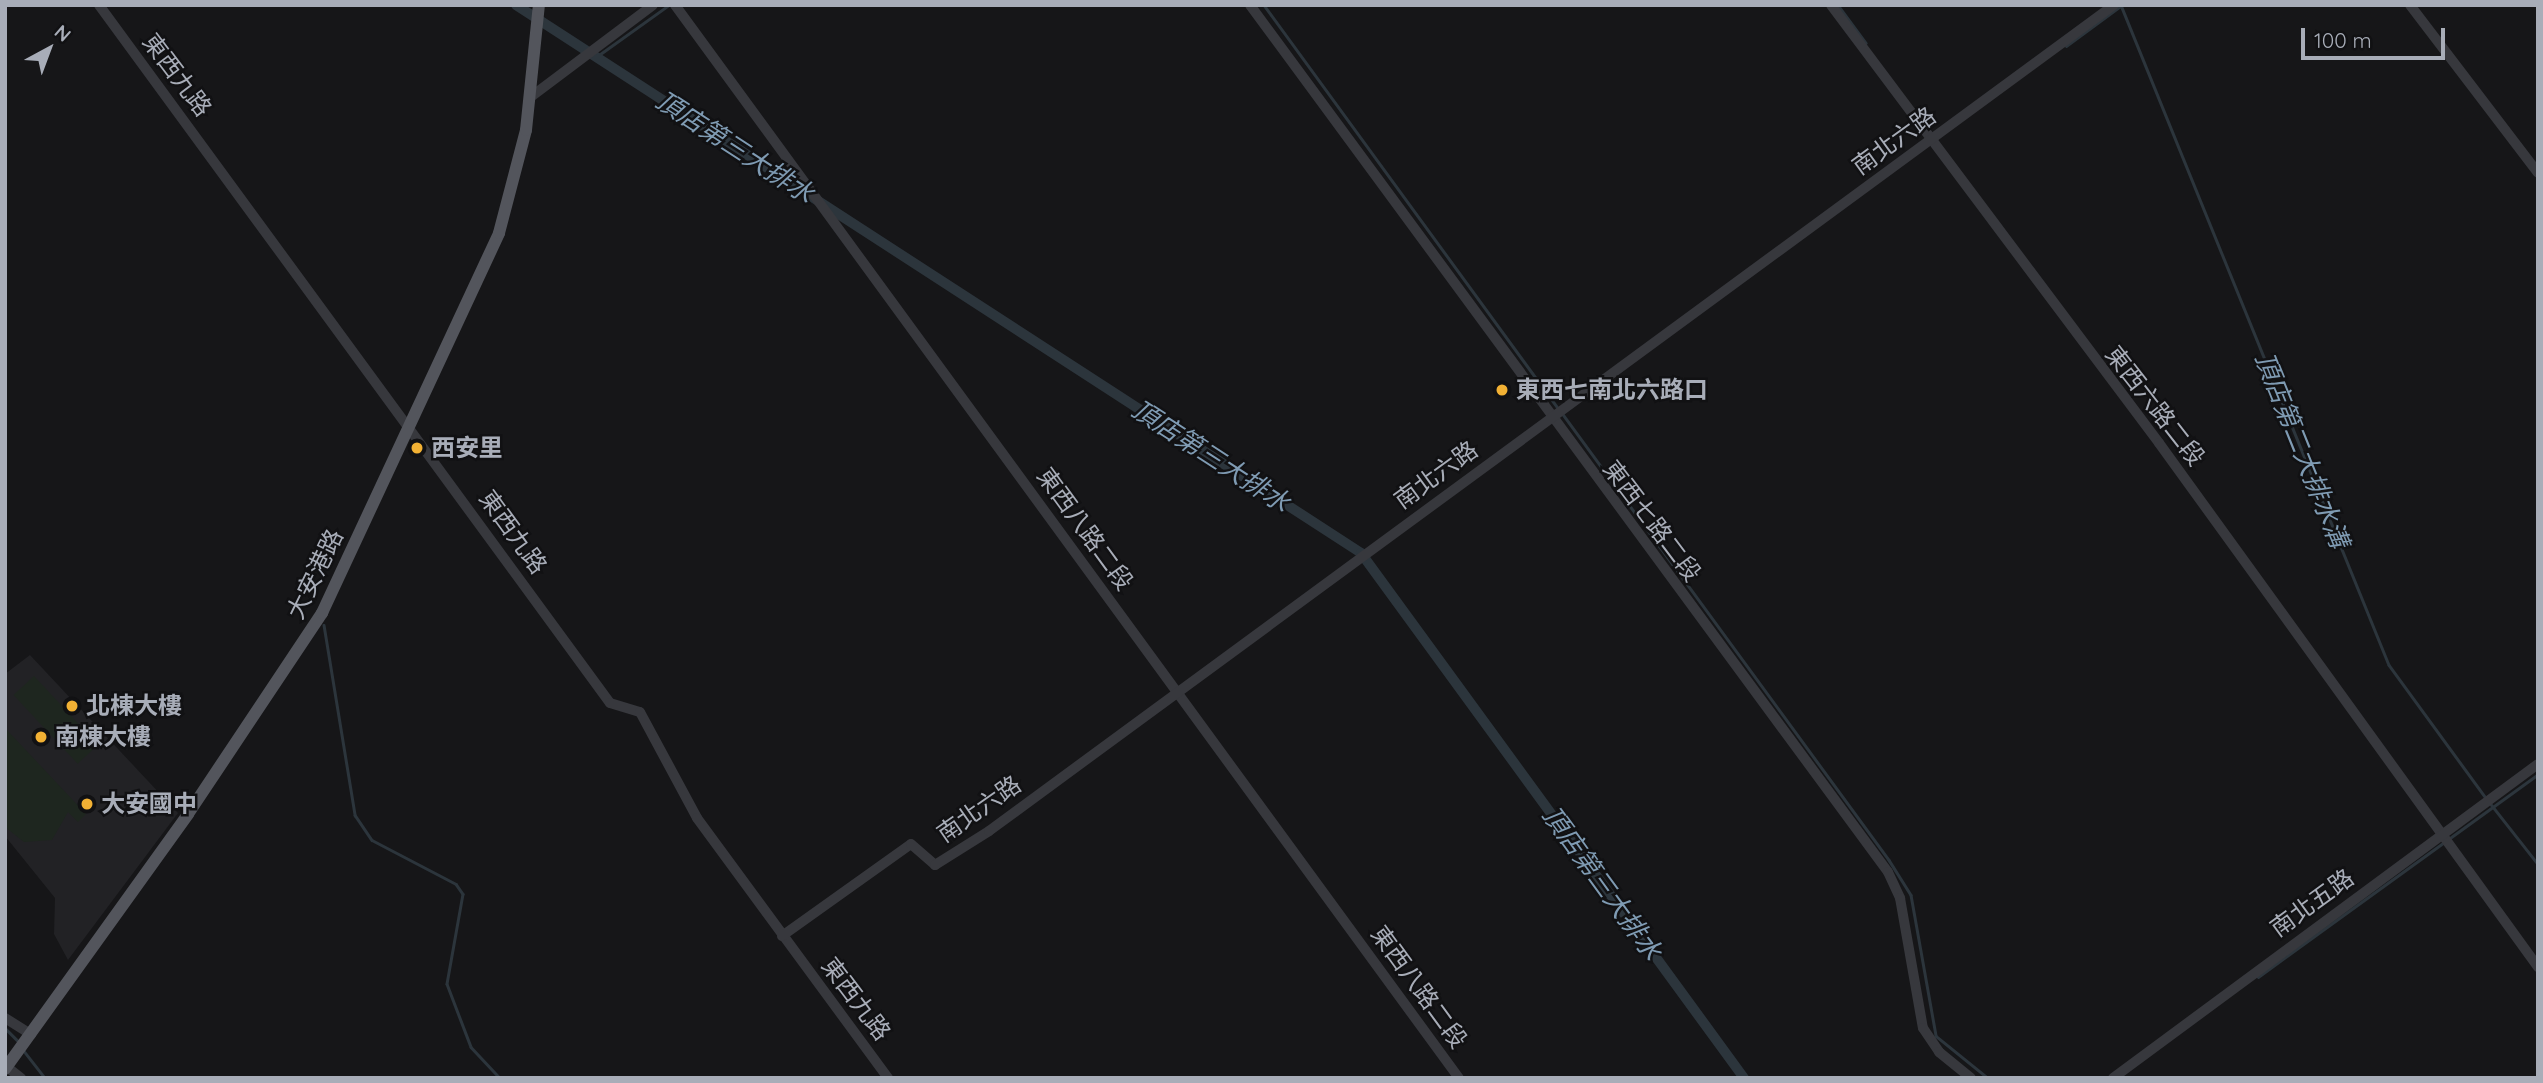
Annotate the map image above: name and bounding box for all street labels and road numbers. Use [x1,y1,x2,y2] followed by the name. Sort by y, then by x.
[137,28,217,122] street label: 東西九路
[1847,101,1941,181] street label: 南北六路
[2099,340,2211,472] street label: 東西六路二段
[1389,435,1483,515] street label: 南北六路
[1597,455,1707,587] street label: 東西七路二段
[1031,462,1139,596] street label: 東西八路二段
[473,485,553,579] street label: 東西九路
[281,525,349,623] street label: 大安港路
[931,770,1027,848] street label: 南北六路
[2265,863,2359,943] street label: 南北五路
[1365,920,1473,1054] street label: 東西八路二段
[816,952,896,1046] street label: 東西九路

